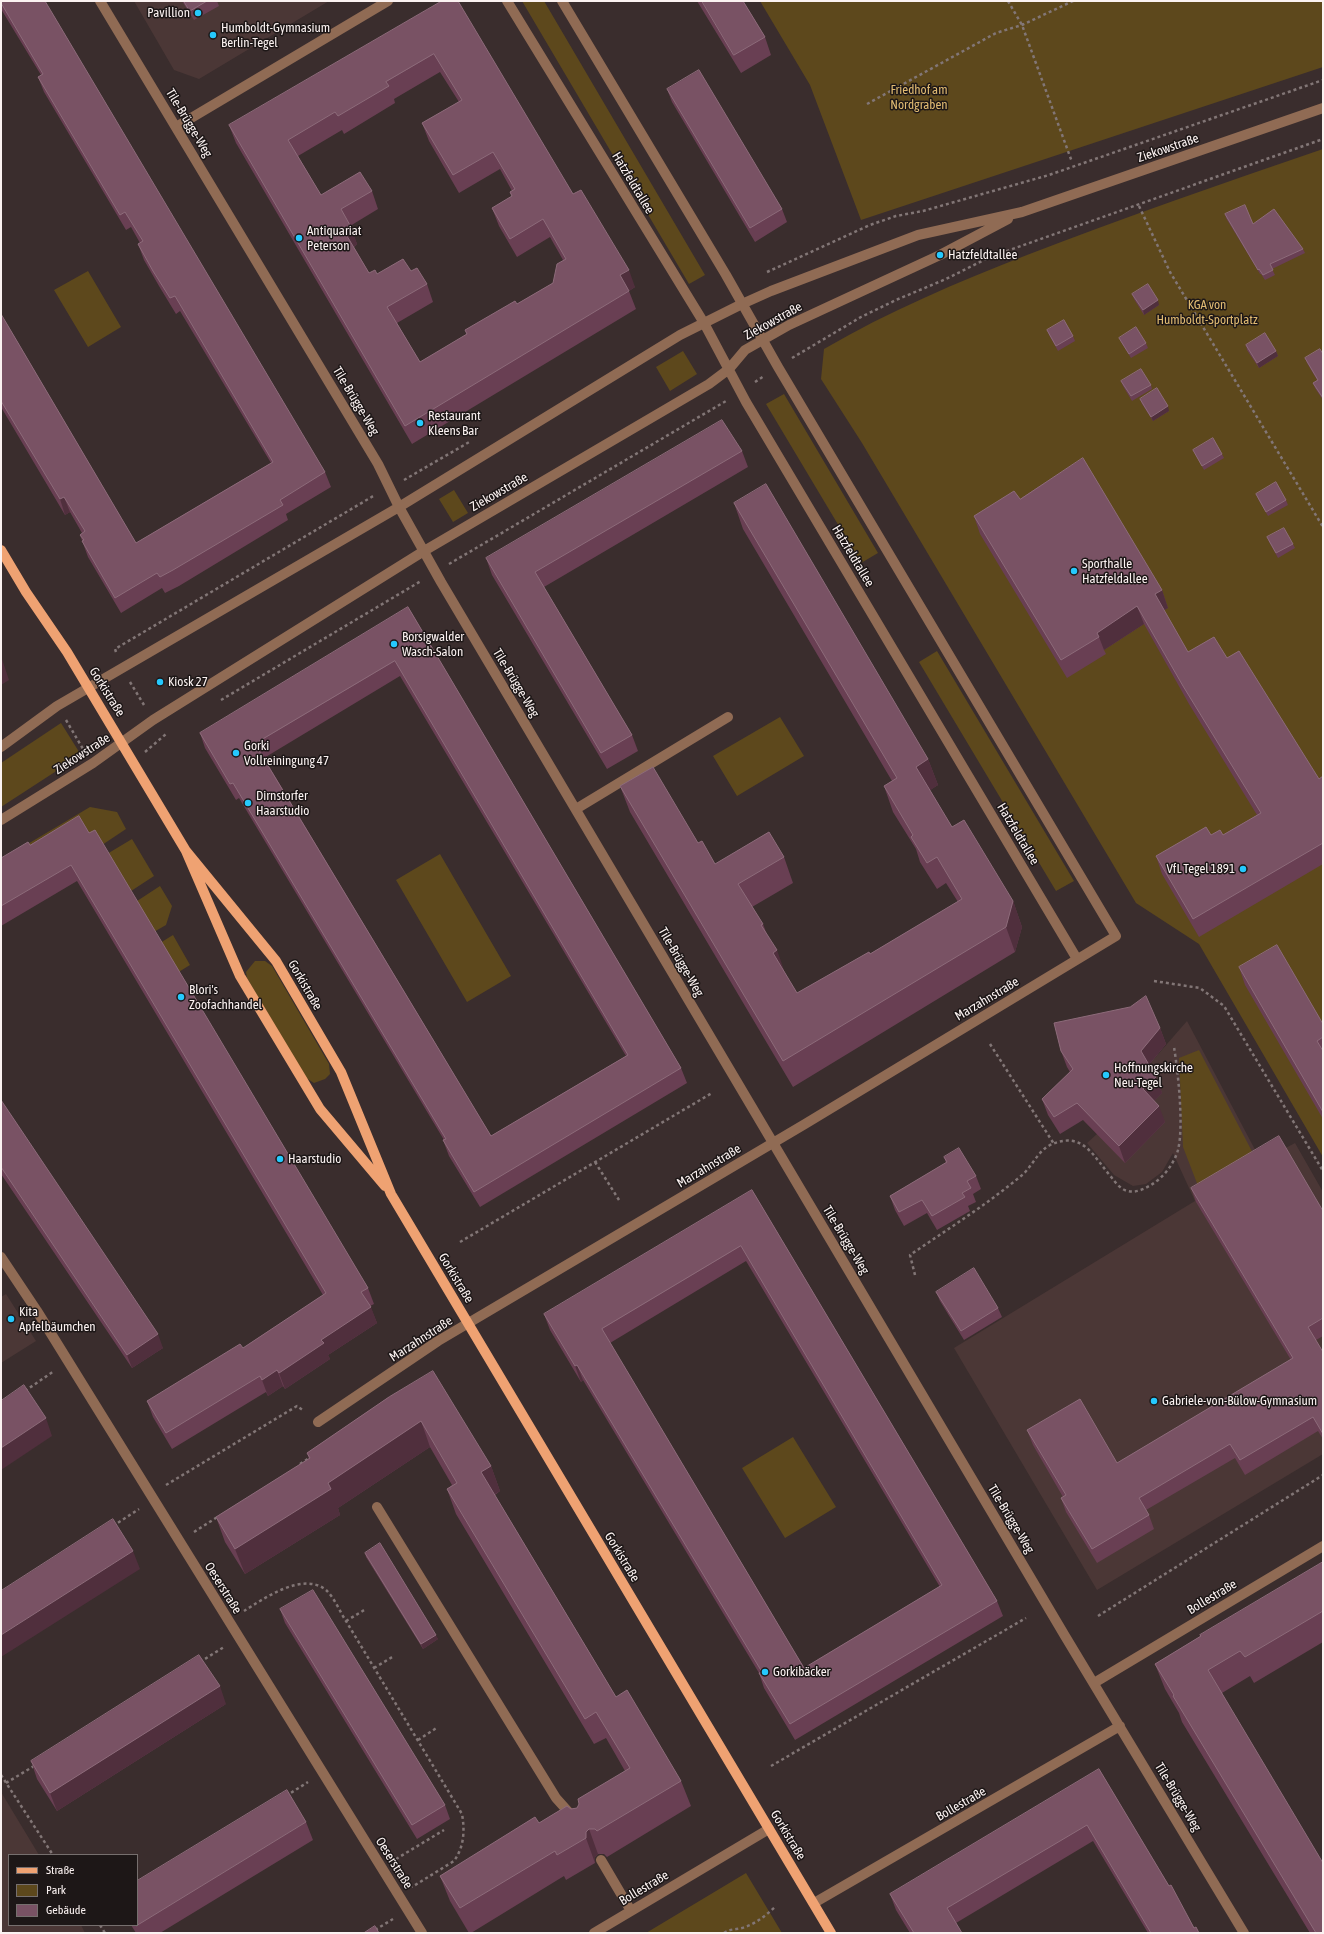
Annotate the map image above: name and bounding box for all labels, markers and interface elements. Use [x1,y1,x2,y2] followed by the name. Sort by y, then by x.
[147,5,190,21] place label: Pavillion
[193,8,203,18] marker: Pavillion
[221,20,330,51] place label: Humboldt-Gymnasium Berlin-Tegel
[208,30,218,40] marker: Humboldt-Gymnasium Berlin-Tegel
[890,82,948,113] park label: Friedhof am Nordgraben
[162,86,216,160] street label: Tile-Brügge-Weg
[1135,130,1201,166] street label: Ziekowstraße
[608,149,658,217] street label: Hatzfeldtallee
[307,223,362,254] place label: Antiquariat Peterson
[294,233,304,243] marker: Antiquariat Peterson
[948,247,1017,263] place label: Hatzfeldtallee
[935,250,945,260] marker: Hatzfeldtallee
[1156,297,1258,328] park label: KGA von Humboldt-Sportplatz
[741,299,805,343] street label: Ziekowstraße
[329,364,383,438] street label: Tile-Brügge-Weg
[428,408,481,439] place label: Restaurant Kleens Bar
[415,418,425,428] marker: Restaurant Kleens Bar
[467,469,531,515] street label: Ziekowstraße
[828,522,878,590] street label: Hatzfeldtallee
[1082,556,1148,587] place label: Sporthalle Hatzfeldallee
[1069,566,1079,576] marker: Sporthalle Hatzfeldallee
[402,629,464,660] place label: Borsigwalder Wasch-Salon
[389,639,399,649] marker: Borsigwalder Wasch-Salon
[489,646,543,720] street label: Tile-Brügge-Weg
[86,664,128,720] street label: Gorkistraße
[168,674,208,690] place label: Kiosk 27
[155,677,165,687] marker: Kiosk 27
[51,730,113,778] street label: Ziekowstraße
[244,738,329,769] place label: Gorki Vollreiningung 47
[231,748,241,758] marker: Gorki Vollreiningung 47
[256,788,309,819] place label: Dirnstorfer Haarstudio
[243,798,253,808] marker: Dirnstorfer Haarstudio
[993,800,1043,868] street label: Hatzfeldtallee
[1167,861,1235,877] place label: VfL Tegel 1891
[1238,864,1248,874] marker: VfL Tegel 1891
[655,925,707,999] street label: Tile-Brügge-Weg
[284,957,326,1013] street label: Gorkistraße
[952,974,1022,1024] street label: Marzahnstraße
[189,982,262,1013] place label: Blori's Zoofachhandel
[176,992,186,1002] marker: Blori's Zoofachhandel
[1114,1060,1193,1091] place label: Hoffnungskirche Neu-Tegel
[1101,1070,1111,1080] marker: Hoffnungskirche Neu-Tegel
[674,1141,744,1191] street label: Marzahnstraße
[288,1151,341,1167] place label: Haarstudio
[275,1154,285,1164] marker: Haarstudio
[819,1203,873,1277] street label: Tile-Brügge-Weg
[435,1250,477,1306] street label: Gorkistraße
[19,1304,96,1335] place label: Kita Apfelbäumchen
[387,1313,455,1365] street label: Marzahnstraße
[6,1314,16,1324] marker: Kita Apfelbäumchen
[1162,1393,1317,1409] place label: Gabriele-von-Bülow-Gymnasium
[1149,1396,1159,1406] marker: Gabriele-von-Bülow-Gymnasium
[984,1482,1038,1556] street label: Tile-Brügge-Weg
[601,1529,643,1585] street label: Gorkistraße
[201,1559,245,1617] street label: Oeserstraße
[1184,1576,1240,1618] street label: Bollestraße
[773,1664,830,1680] place label: Gorkibäcker
[760,1667,770,1677] marker: Gorkibäcker
[1151,1760,1205,1834] street label: Tile-Brügge-Weg
[933,1784,989,1824] street label: Bollestraße
[767,1807,809,1863] street label: Gorkistraße
[372,1834,416,1892] street label: Oeserstraße
[8,1854,138,1926] legend
[46,1863,74,1877] text: Straße
[616,1867,672,1909] street label: Bollestraße
[46,1883,66,1897] text: Park
[46,1903,86,1917] text: Gebäude

